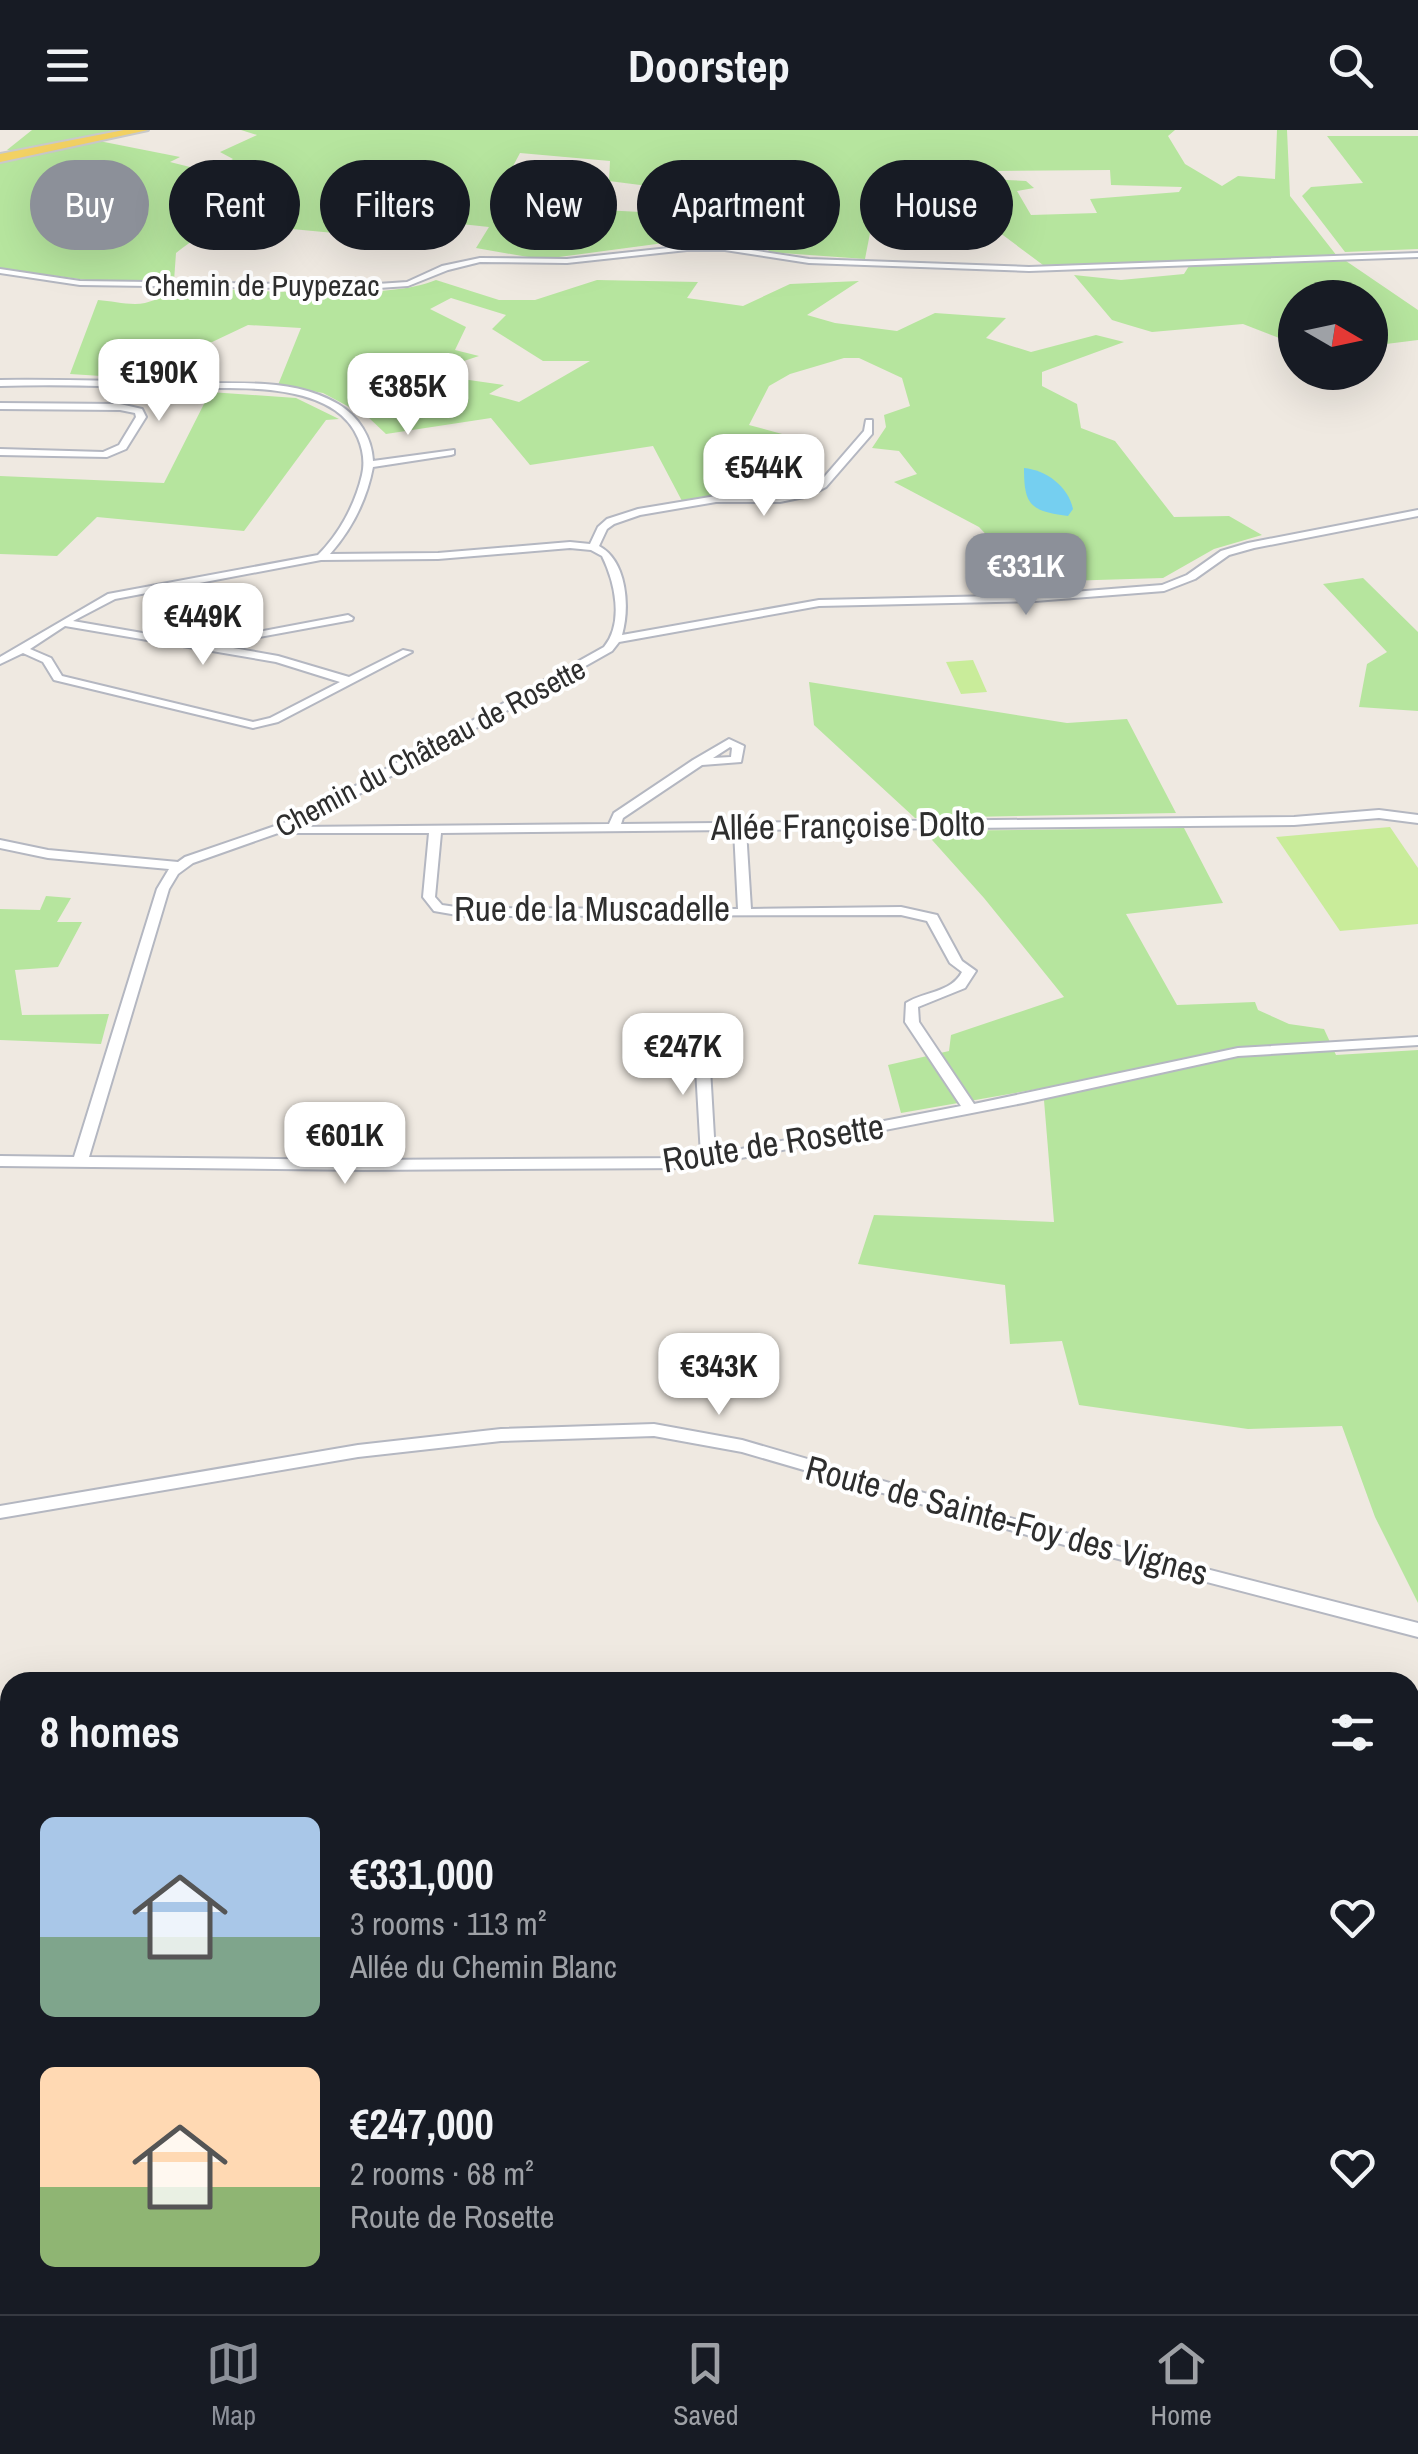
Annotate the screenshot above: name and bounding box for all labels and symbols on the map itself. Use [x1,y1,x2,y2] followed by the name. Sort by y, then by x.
[144,265,380,305] street label: Chemin de Puypezac
[1278,280,1388,390] north arrow
[89,339,229,424] pin: €190K
[338,353,478,438] pin: €385K
[694,434,834,519] pin: €544K
[956,533,1096,618] pin: €331K
[133,583,273,668] pin: €449K
[268,648,592,846] street label: Chemin du Château de Rosette
[709,799,986,851] street label: Allée Françoise Dolto
[454,885,730,932] street label: Rue de la Muscadelle
[613,1013,753,1098] pin: €247K
[275,1102,415,1187] pin: €601K
[659,1102,887,1184] street label: Route de Rosette
[649,1333,789,1418] pin: €343K
[801,1444,1213,1596] street label: Route de Sainte-Foy des Vignes

